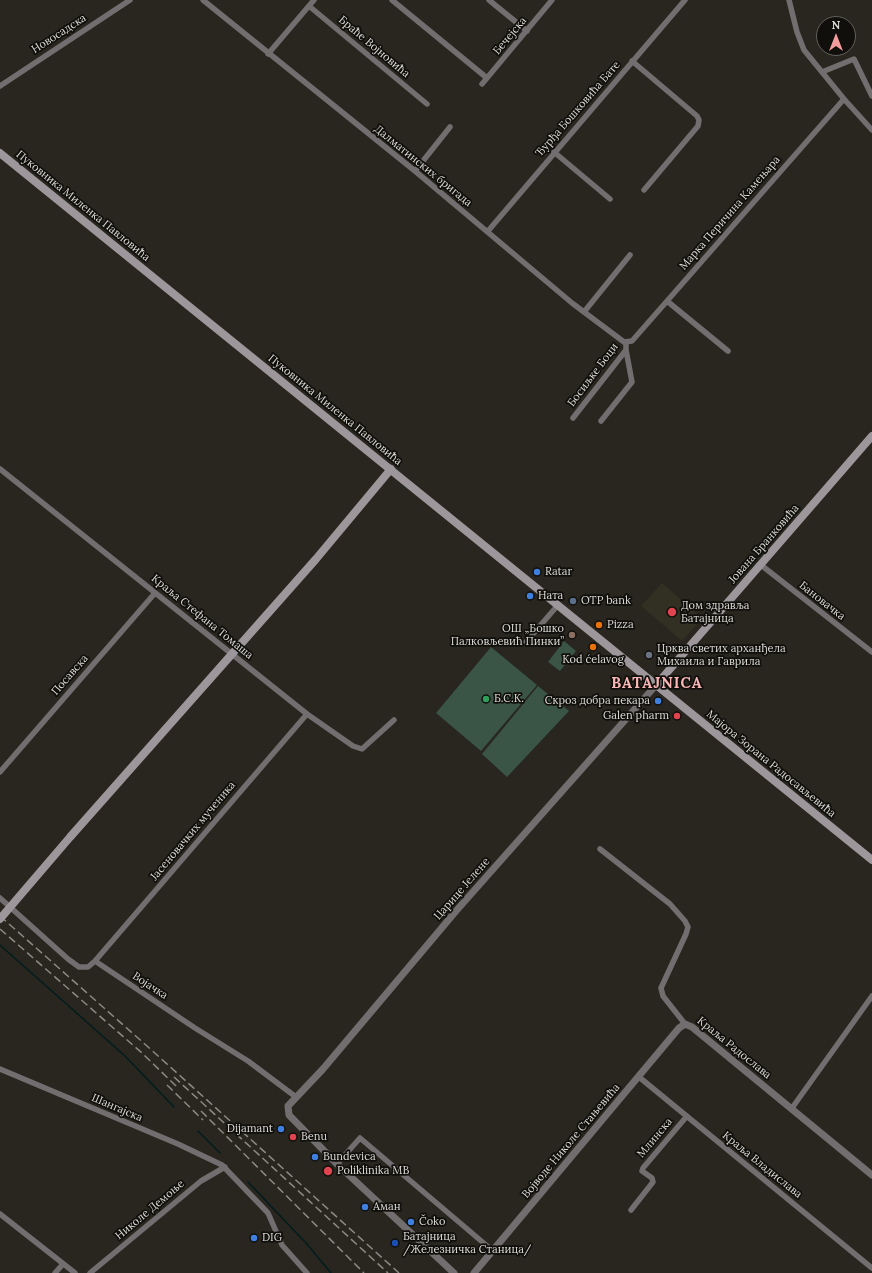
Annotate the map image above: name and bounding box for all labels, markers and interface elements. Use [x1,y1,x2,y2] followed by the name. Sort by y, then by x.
[29,11,89,57] street label: Новосадска
[336,13,412,81] street label: Браће Војновића
[490,14,530,58] street label: Бечејска
[816,16,856,56] north arrow
[832,18,840,32] text: N
[533,59,623,159] street label: Ђурђа Бошковића Бате
[371,122,475,210] street label: Далматинских бригада
[13,148,153,264] street label: Пуковника Миленка Павловића
[677,153,783,273] street label: Марка Перичина Камењара
[565,341,621,409] street label: Босиљке Боци
[265,352,405,468] street label: Пуковника Миленка Павловића
[726,502,802,586] street label: Јована Бранковића
[545,565,572,579] place label: Ratar
[532,567,542,577] marker: Ratar
[149,572,255,662] street label: Краља Стефана Томаша
[796,579,848,623] street label: Бановачка
[538,589,563,603] place label: Ната
[525,591,535,601] marker: Ната
[581,594,631,608] place label: OTP bank
[568,596,578,606] marker: OTP bank
[681,599,750,625] place label: Дом здравља Батајница
[666,606,678,618] marker: Дом здравља Батајница
[607,618,634,632] place label: Pizza
[594,620,604,630] marker: Pizza
[451,622,564,648] place label: ОШ „Бошко Палковљевић Пинки”
[567,630,577,640] marker: ОШ „Бошко Палковљевић Пинки”
[588,642,598,652] marker: Kod ćelavog
[657,642,786,668] place label: Црква светих арханђела Михаила и Гаврила
[644,650,654,660] marker: Црква светих арханђела Михаила и Гаврила
[49,652,91,698] street label: Посавска
[562,653,624,667] place label: Kod ćelavog
[611,675,703,693] district label: BATAJNICA
[494,692,524,706] place label: Б.С.К.
[481,694,491,704] marker: Б.С.К.
[545,694,650,708] place label: Скроз добра пекара
[653,696,663,706] marker: Скроз добра пекара
[704,708,838,820] street label: Мајора Зорана Радосављевића
[603,709,669,723] place label: Galen pharm
[672,711,682,721] marker: Galen pharm
[148,779,238,883] street label: Јасеновачких мученика
[431,855,493,923] street label: Царице Јелене
[130,970,170,1002] street label: Војачка
[694,1014,774,1082] street label: Краља Радослава
[519,1081,623,1201] street label: Војводе Николе Стањевића
[89,1091,145,1125] street label: Шангајска
[635,1115,675,1161] street label: Млинска
[227,1122,273,1136] place label: Dijamant
[276,1124,286,1134] marker: Dijamant
[720,1129,804,1201] street label: Краља Владислава
[301,1130,327,1144] place label: Benu
[288,1132,298,1142] marker: Benu
[323,1150,376,1164] place label: Bundevica
[310,1152,320,1162] marker: Bundevica
[337,1164,409,1178] place label: Poliklinika MB
[322,1165,334,1177] marker: Poliklinika MB
[113,1177,187,1243] street label: Николе Демоње
[373,1200,401,1214] place label: Аман
[360,1202,370,1212] marker: Аман
[419,1215,445,1229] place label: Čoko
[406,1217,416,1227] marker: Čoko
[403,1230,531,1256] place label: Батајница /Железничка Станица/
[262,1231,282,1245] place label: DIG
[249,1233,259,1243] marker: DIG
[390,1238,400,1248] marker: Батајница /Железничка Станица/

